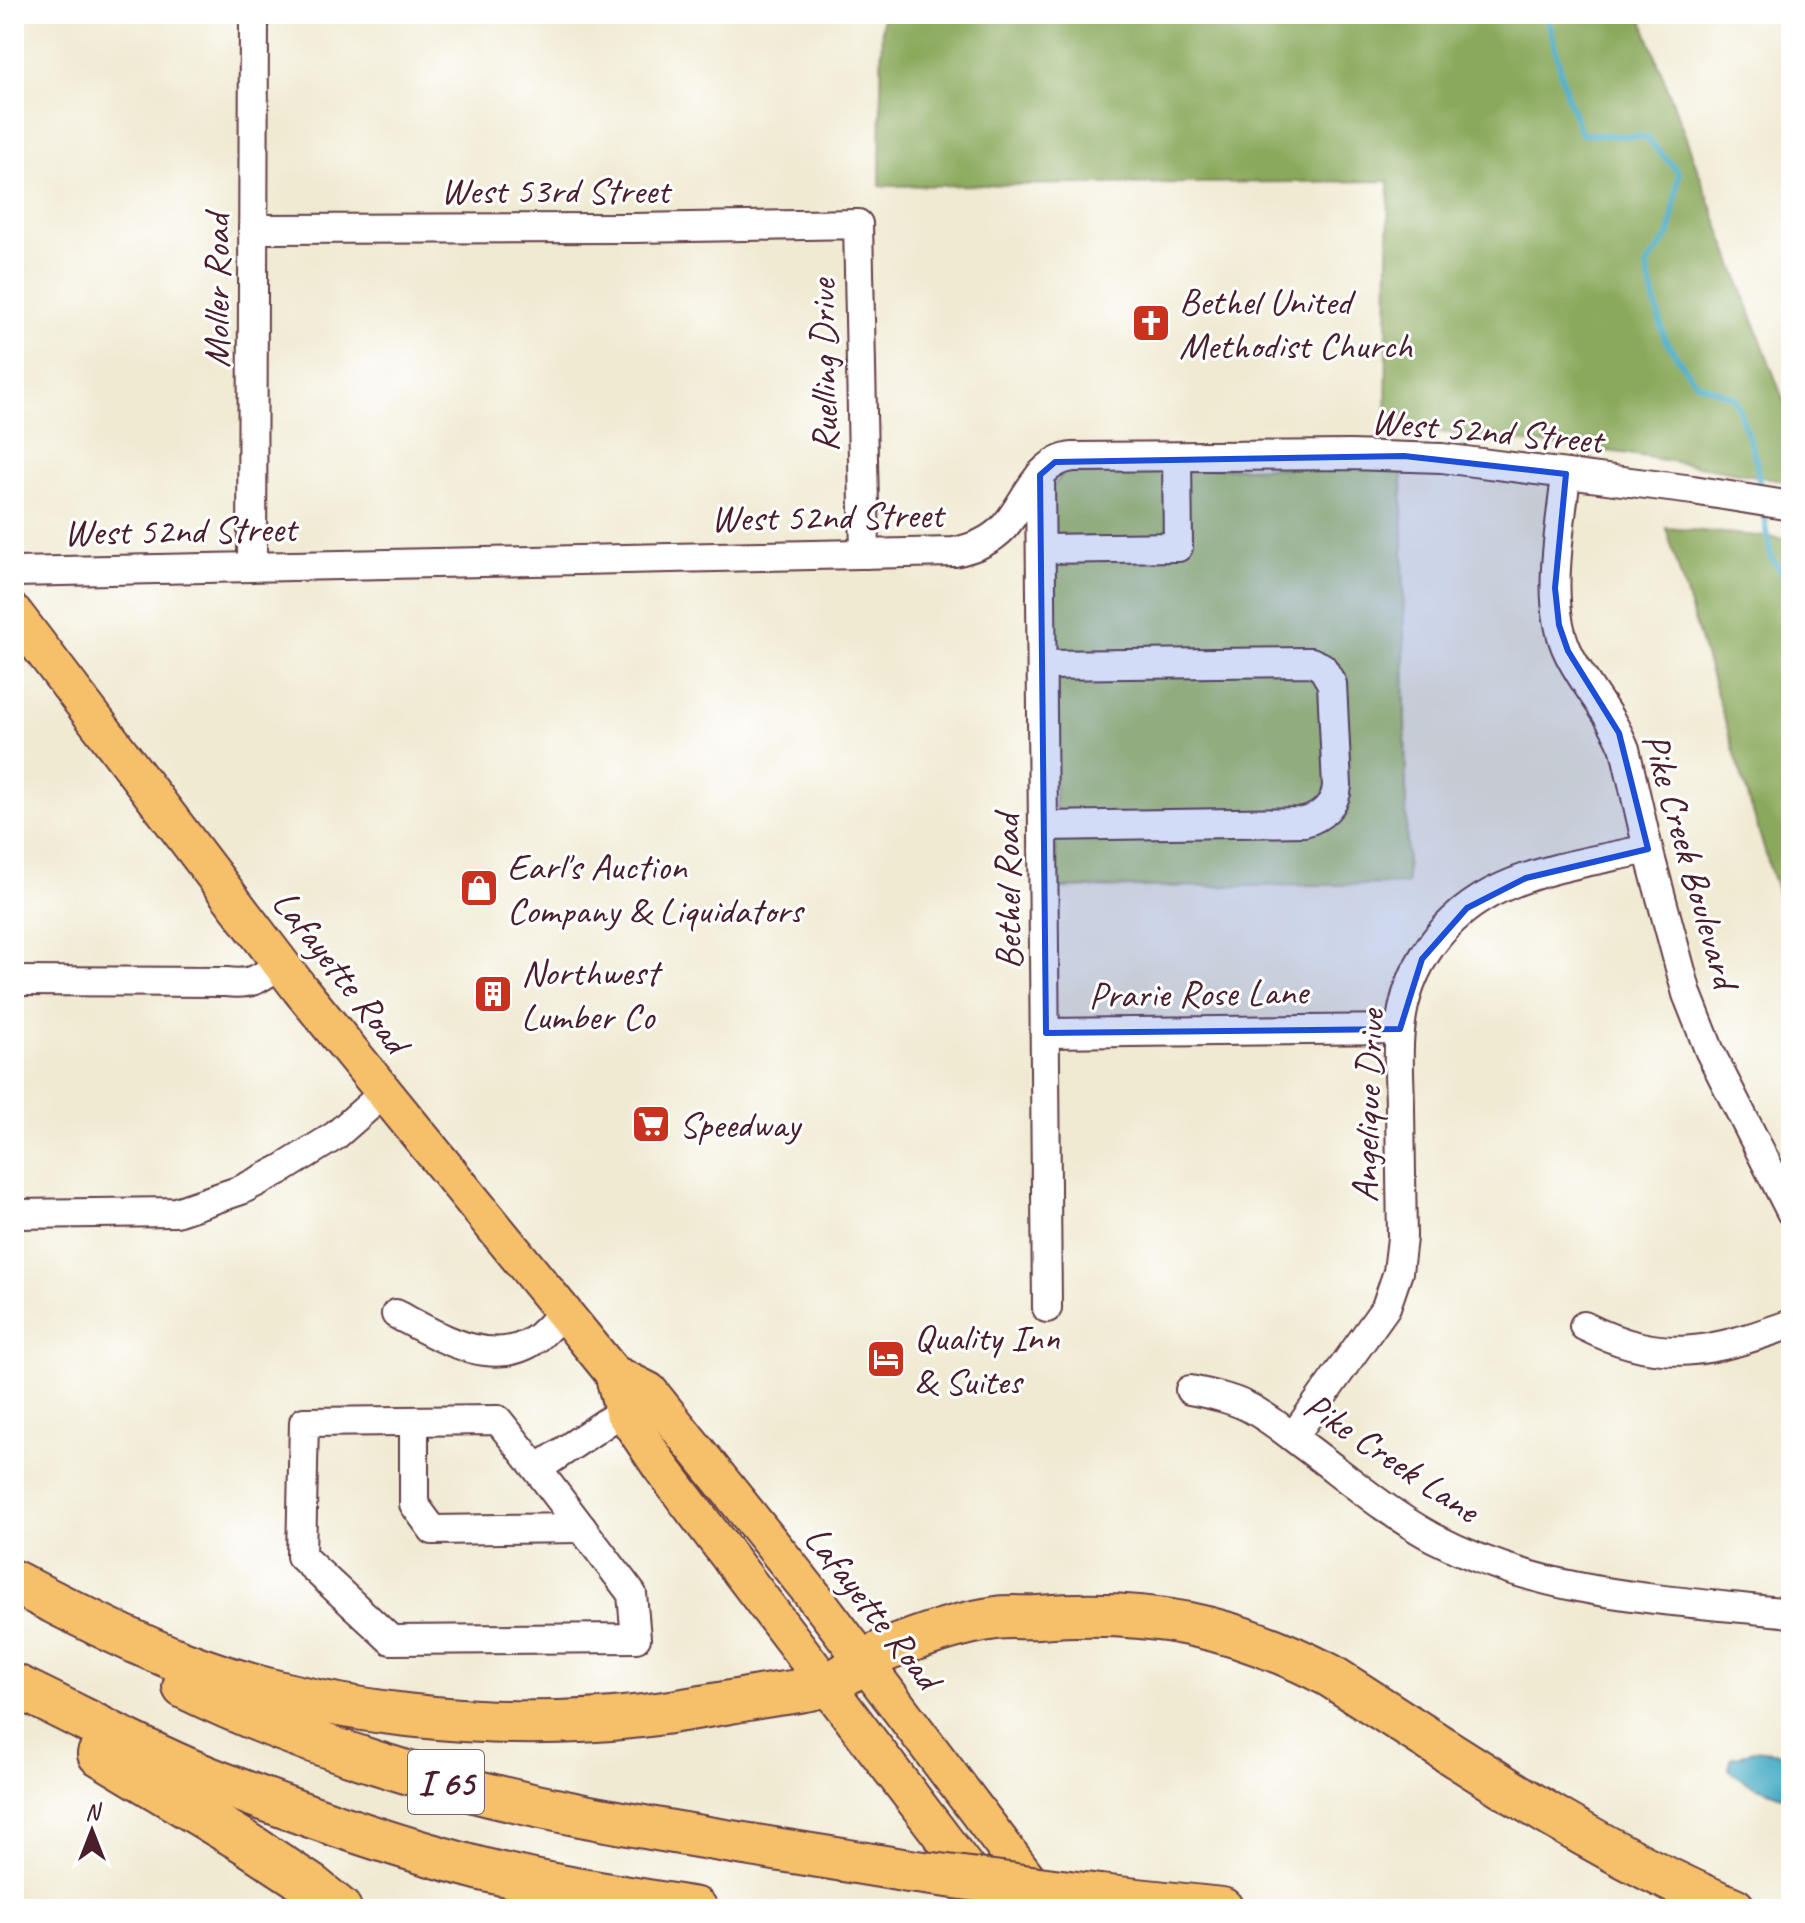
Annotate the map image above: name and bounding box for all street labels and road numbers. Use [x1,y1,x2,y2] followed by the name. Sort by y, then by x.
[441,167,673,214] street label: West 53rd Street
[193,208,240,368] street label: Moller Road
[798,276,849,453] street label: Ruelling Drive
[1369,397,1608,464] street label: West 52nd Street
[710,491,947,542] street label: West 52nd Street
[63,505,300,556] street label: West 52nd Street
[1632,728,1751,999] street label: Pike Creek Boulevard
[983,808,1032,970] street label: Bethel Road
[262,880,423,1067] street label: Lafayette Road
[1088,968,1311,1019] street label: Prarie Rose Lane
[1341,1006,1394,1203] street label: Angelique Drive
[1295,1382,1490,1535] street label: Pike Creek Lane
[794,1516,955,1703] street label: Lafayette Road
[408,1750,484,1814] road number: I 65

